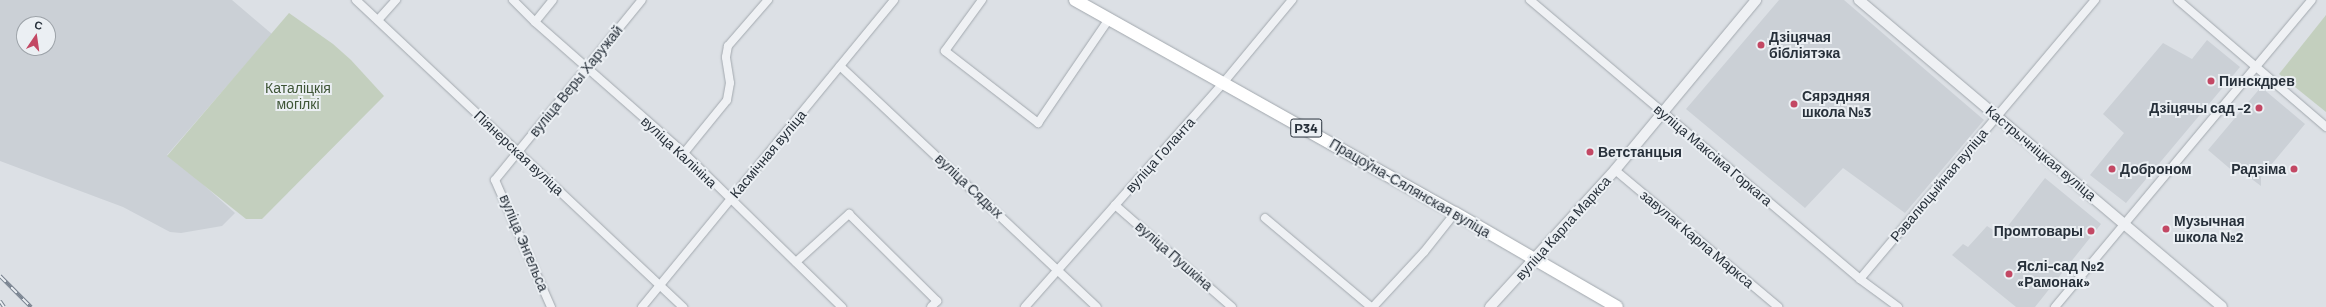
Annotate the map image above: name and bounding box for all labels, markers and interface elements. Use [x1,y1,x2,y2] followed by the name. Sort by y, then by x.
[16,16,56,56] north arrow
[33,18,44,32] text: С
[526,22,626,140] street label: вуліца Веры Харужай
[1769,29,1840,62] place label: Дзіцячая бібліятэка
[1756,40,1766,50] marker: Дзіцячая бібліятэка
[2219,73,2295,89] place label: Пинскдрев
[2206,76,2216,86] marker: Пинскдрев
[265,80,331,112] park label: Каталіцкія могілкі
[1802,88,1871,120] place label: Сярэдняя школа №3
[1789,99,1799,109] marker: Сярэдняя школа №3
[2149,100,2251,116] place label: Дзіцячы сад -2
[1651,101,1775,209] street label: вуліца Максіма Горкага
[1982,102,2100,204] street label: Кастрычніцкая вуліца
[2254,103,2264,113] marker: Дзіцячы сад -2
[471,107,567,199] street label: Піянерская вуліца
[726,107,810,201] street label: Касмічная вуліца
[638,113,720,191] street label: вуліца Калініна
[1122,114,1198,196] street label: вуліца Голанта
[1290,117,1322,139] road number: Р34
[1887,125,1991,245] street label: Рэвалюцыйная вуліца
[1327,135,1493,241] street label: Працоўна-Сялянская вуліца
[1598,144,1682,160] place label: Ветстанцыя
[1585,147,1595,157] marker: Ветстанцыя
[932,150,1006,222] street label: вуліца Сядых
[2120,161,2192,177] place label: Доброном
[2231,161,2286,177] place label: Радзіма
[2107,164,2117,174] marker: Доброном
[2289,164,2299,174] marker: Радзіма
[1512,173,1614,283] street label: вуліца Карла Маркса
[1637,186,1757,292] street label: завулак Карла Маркса
[496,192,552,294] street label: вуліца Энгельса
[2174,213,2245,246] place label: Музычная школа №2
[1132,218,1216,294] street label: вуліца Пушкіна
[1994,223,2083,239] place label: Промтовары
[2161,224,2171,234] marker: Музычная школа №2
[2086,226,2096,236] marker: Промтовары
[2017,258,2104,290] place label: Яслі-сад №2 «Рамонак»
[2004,269,2014,279] marker: Яслі-сад №2 «Рамонак»

